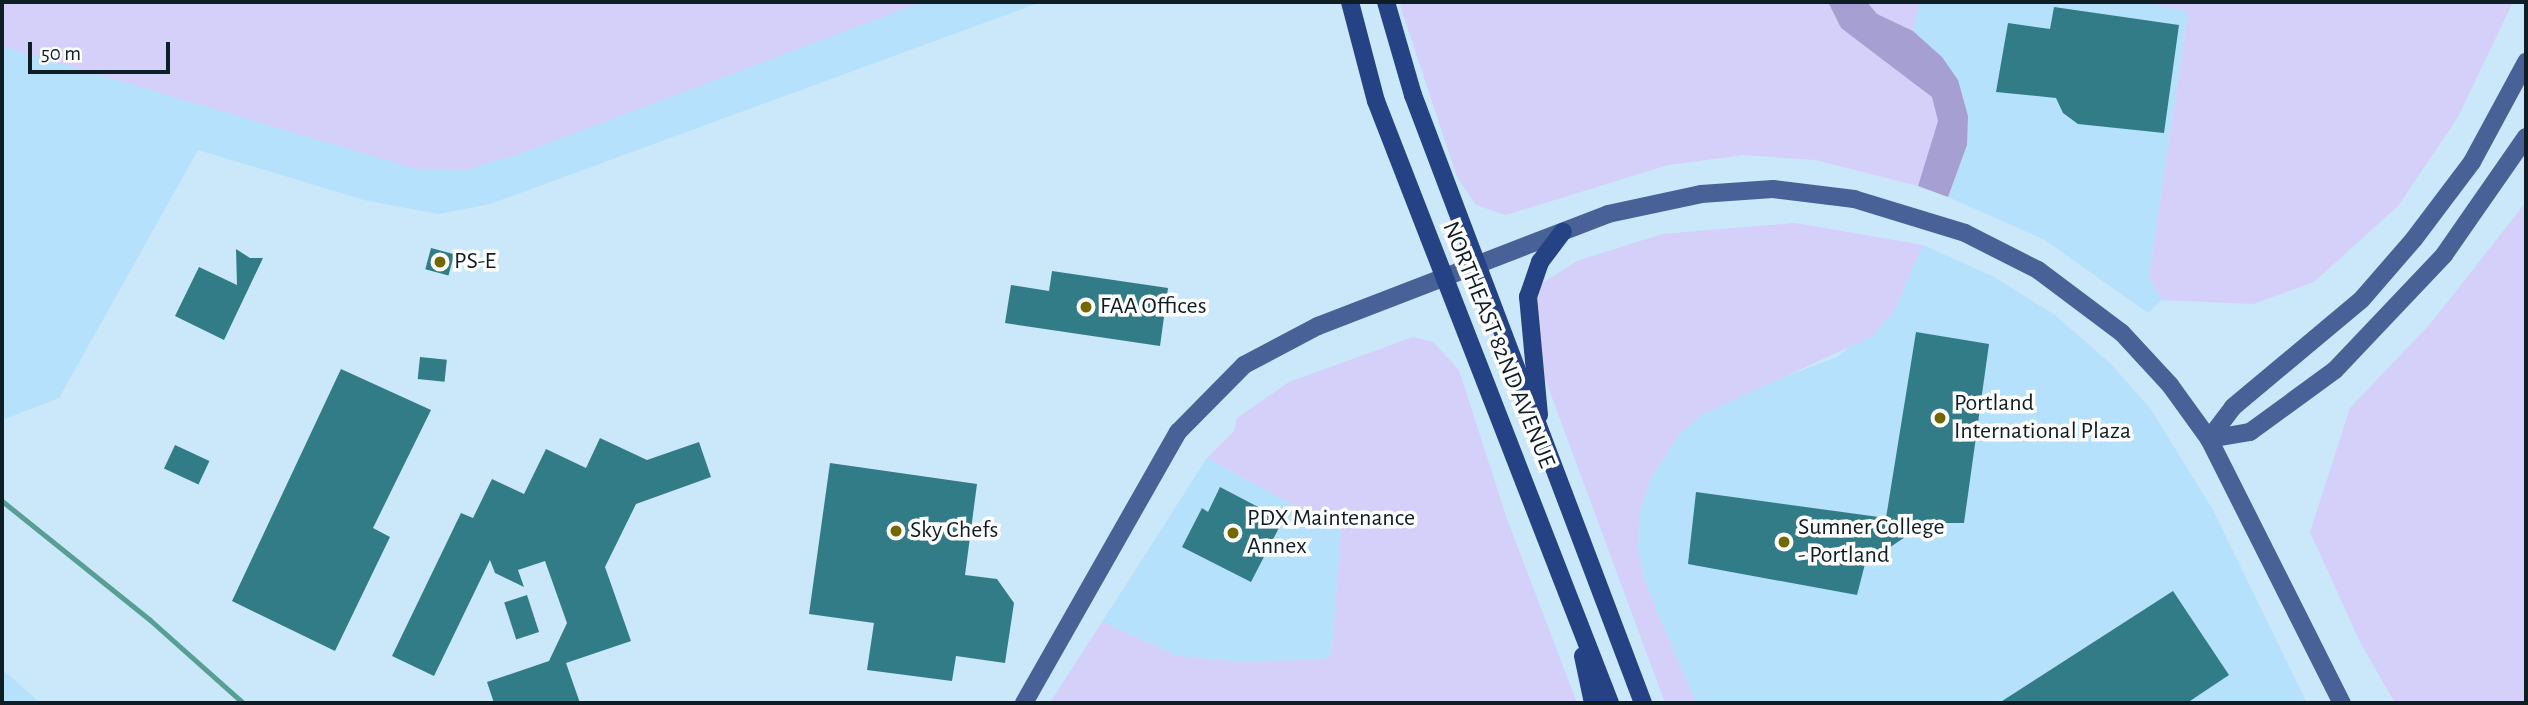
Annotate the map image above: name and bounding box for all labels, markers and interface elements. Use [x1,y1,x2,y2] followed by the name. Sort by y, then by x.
[32,28,173,72] scale bar
[41,43,81,64] text: 50 m
[1435,217,1561,473] street label: NORTHEAST 82ND AVENUE
[454,248,496,276] place label: PS-E
[432,254,448,270] marker: PS-E
[1100,293,1207,321] place label: FAA Offices
[1078,299,1094,315] marker: FAA Offices
[1954,390,2131,446] place label: Portland International Plaza
[1932,410,1948,426] marker: Portland International Plaza
[1247,505,1415,561] place label: PDX Maintenance Annex
[1798,514,1945,570] place label: Sumner College - Portland
[910,517,998,545] place label: Sky Chefs
[888,523,904,539] marker: Sky Chefs
[1225,525,1241,541] marker: PDX Maintenance Annex
[1776,534,1792,550] marker: Sumner College - Portland

